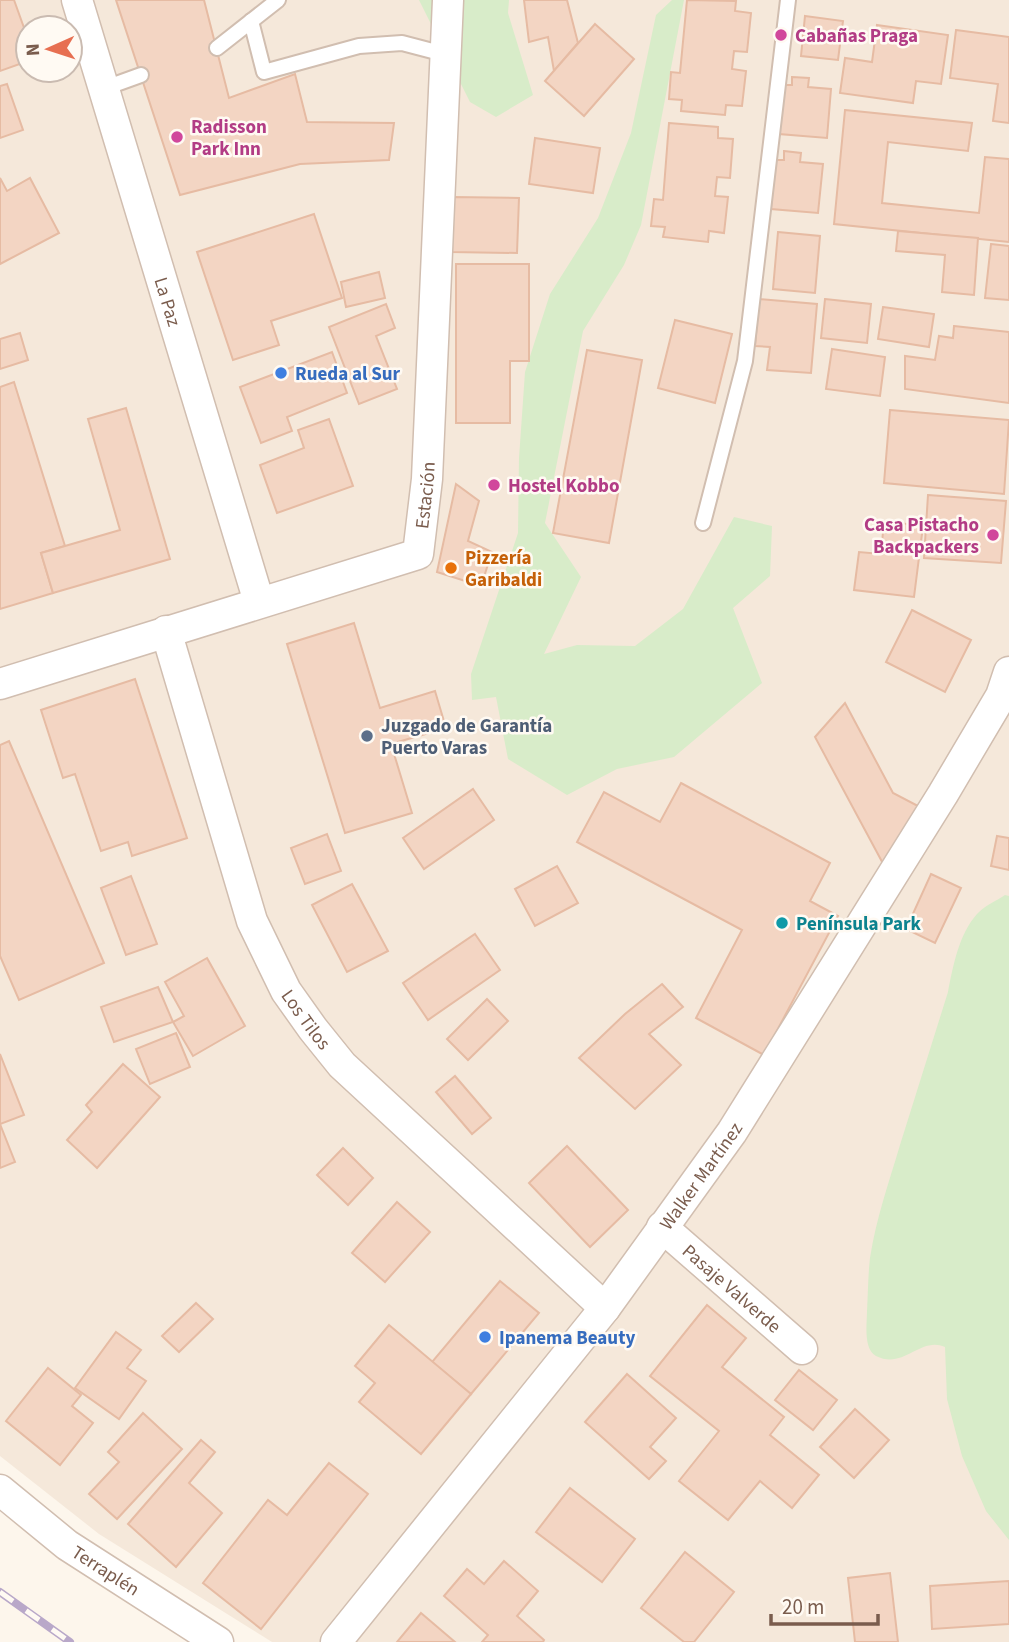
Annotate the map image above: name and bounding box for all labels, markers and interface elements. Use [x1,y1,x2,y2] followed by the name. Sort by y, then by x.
[14,14,84,84] north arrow
[795,23,918,50] place label: Cabañas Praga
[773,27,789,43] marker: Cabañas Praga
[20,43,47,57] text: N
[191,114,267,163] place label: Radisson Park Inn
[169,129,185,145] marker: Radisson Park Inn
[147,274,187,330] street label: La Paz
[295,361,401,388] place label: Rueda al Sur
[273,365,289,381] marker: Rueda al Sur
[409,461,443,530] street label: Estación
[508,473,620,500] place label: Hostel Kobbo
[486,477,502,493] marker: Hostel Kobbo
[864,512,979,561] place label: Casa Pistacho Backpackers
[985,527,1001,543] marker: Casa Pistacho Backpackers
[465,545,542,594] place label: Pizzería Garibaldi
[443,560,459,576] marker: Pizzería Garibaldi
[381,713,552,762] place label: Juzgado de Garantía Puerto Varas
[359,728,375,744] marker: Juzgado de Garantía Puerto Varas
[796,911,921,938] place label: Península Park
[774,915,790,931] marker: Península Park
[274,984,337,1056] street label: Los Tilos
[654,1117,750,1236] street label: Walker Martínez
[676,1238,787,1340] street label: Pasaje Valverde
[499,1325,635,1352] place label: Ipanema Beauty
[477,1329,493,1345] marker: Ipanema Beauty
[66,1539,144,1603] street label: Terraplén
[771,1582,878,1626] scale bar
[782,1592,824,1622] text: 20 m

